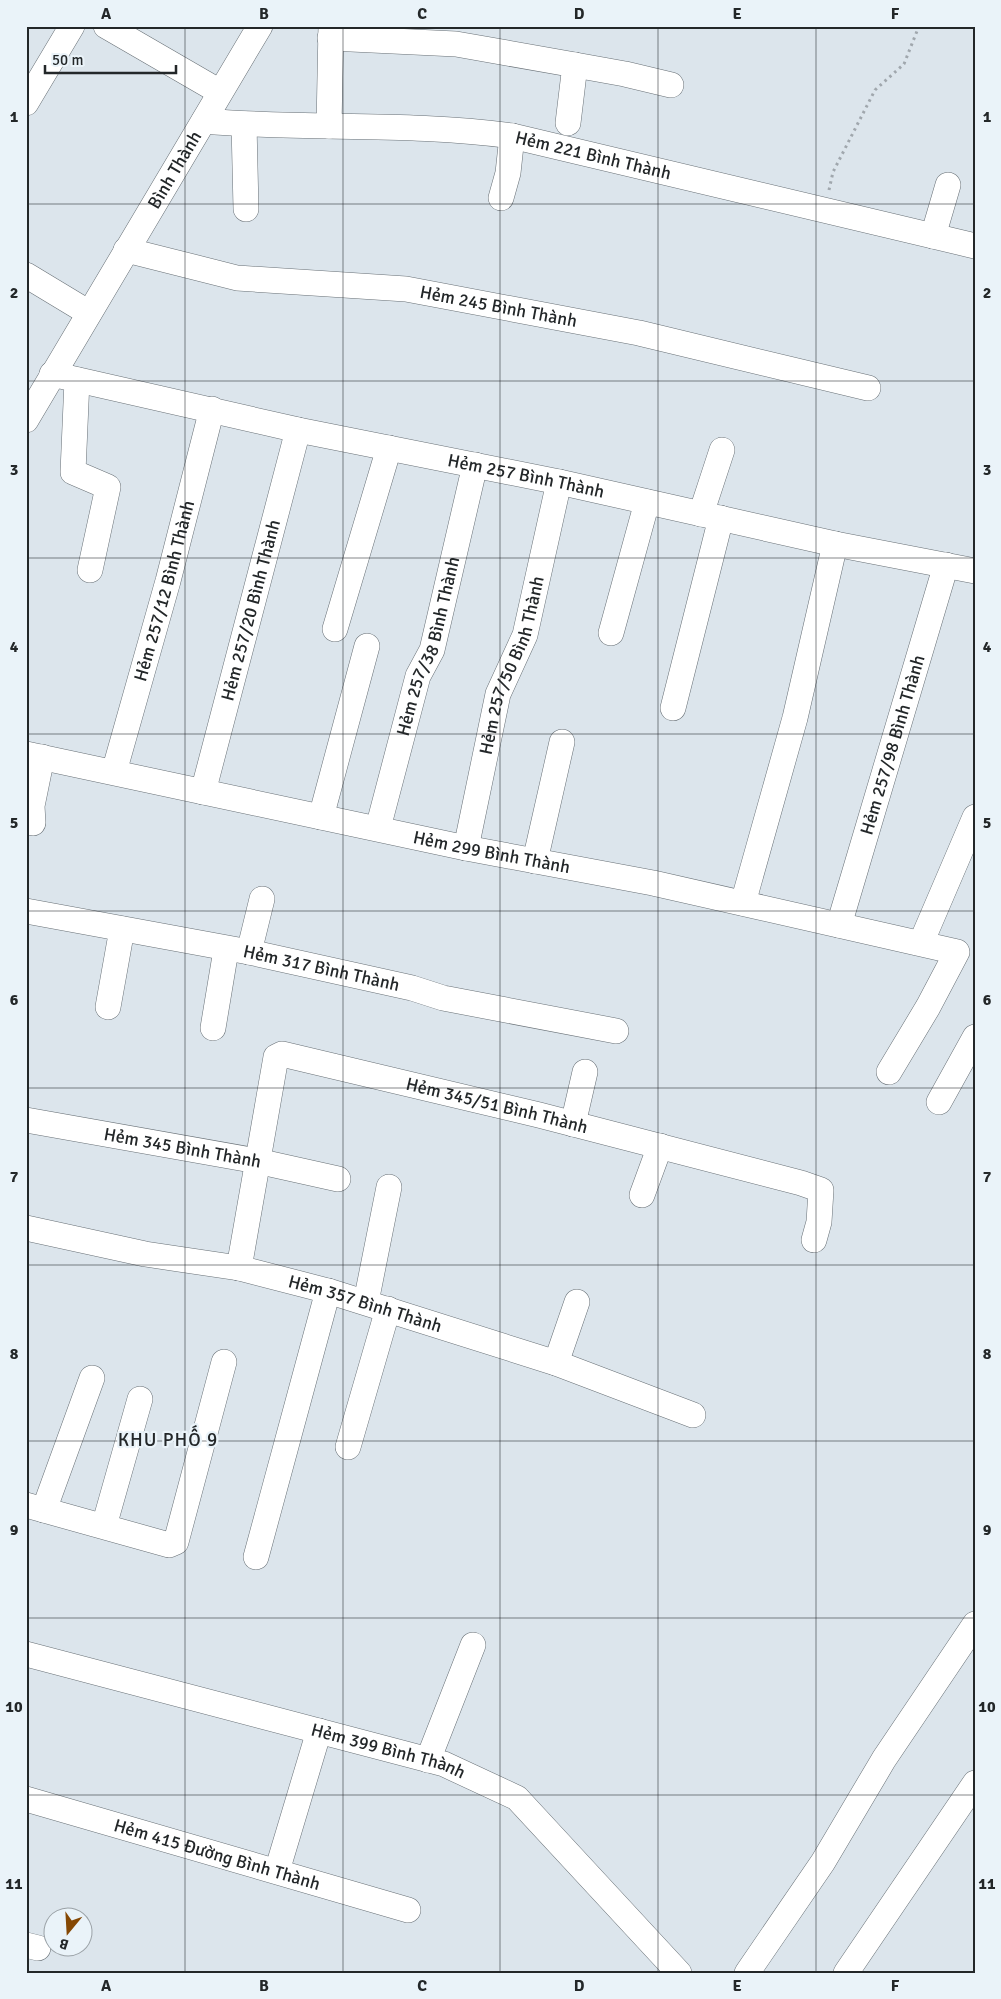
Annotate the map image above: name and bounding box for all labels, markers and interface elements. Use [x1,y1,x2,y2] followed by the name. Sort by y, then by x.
[101,4,112,24] text: A
[259,4,269,24] text: B
[417,4,427,24] text: C
[574,4,585,24] text: D
[732,4,742,24] text: E
[891,4,900,24] text: F
[45,42,176,74] scale bar
[52,51,83,69] text: 50 m
[10,107,19,127] text: 1
[983,107,992,127] text: 1
[513,126,673,184] street label: Hẻm 221 Bình Thành
[143,127,206,213] street label: Bình Thành
[418,281,579,332] street label: Hẻm 245 Bình Thành
[10,283,18,303] text: 2
[983,283,991,303] text: 2
[446,449,607,503] street label: Hẻm 257 Bình Thành
[10,460,18,480] text: 3
[983,460,991,480] text: 3
[129,498,199,684] street label: Hẻm 257/12 Bình Thành
[216,517,285,703] street label: Hẻm 257/20 Bình Thành
[392,554,464,738] street label: Hẻm 257/38 Bình Thành
[475,574,549,757] street label: Hẻm 257/50 Bình Thành
[10,637,19,657] text: 4
[983,637,992,657] text: 4
[855,652,930,837] street label: Hẻm 257/98 Bình Thành
[10,813,18,833] text: 5
[983,813,991,833] text: 5
[411,826,572,878] street label: Hẻm 299 Bình Thành
[241,940,402,996] street label: Hẻm 317 Bình Thành
[10,990,19,1010] text: 6
[983,990,992,1010] text: 6
[404,1073,590,1138] street label: Hẻm 345/51 Bình Thành
[102,1123,263,1173] street label: Hẻm 345 Bình Thành
[10,1167,19,1187] text: 7
[983,1167,992,1187] text: 7
[286,1270,445,1337] street label: Hẻm 357 Bình Thành
[10,1344,19,1364] text: 8
[983,1344,992,1364] text: 8
[118,1425,218,1452] district label: KHU PHỐ 9
[10,1520,19,1540] text: 9
[983,1520,992,1540] text: 9
[5,1697,23,1717] text: 10
[978,1697,996,1717] text: 10
[309,1718,469,1783] street label: Hẻm 399 Bình Thành
[111,1814,323,1895] street label: Hẻm 415 Đường Bình Thành
[5,1874,23,1894] text: 11
[978,1874,996,1894] text: 11
[42,1906,92,1956] north arrow
[57,1934,71,1953] text: B
[101,1976,112,1996] text: A
[259,1976,269,1996] text: B
[417,1976,427,1996] text: C
[574,1976,585,1996] text: D
[732,1976,742,1996] text: E
[891,1976,900,1996] text: F

